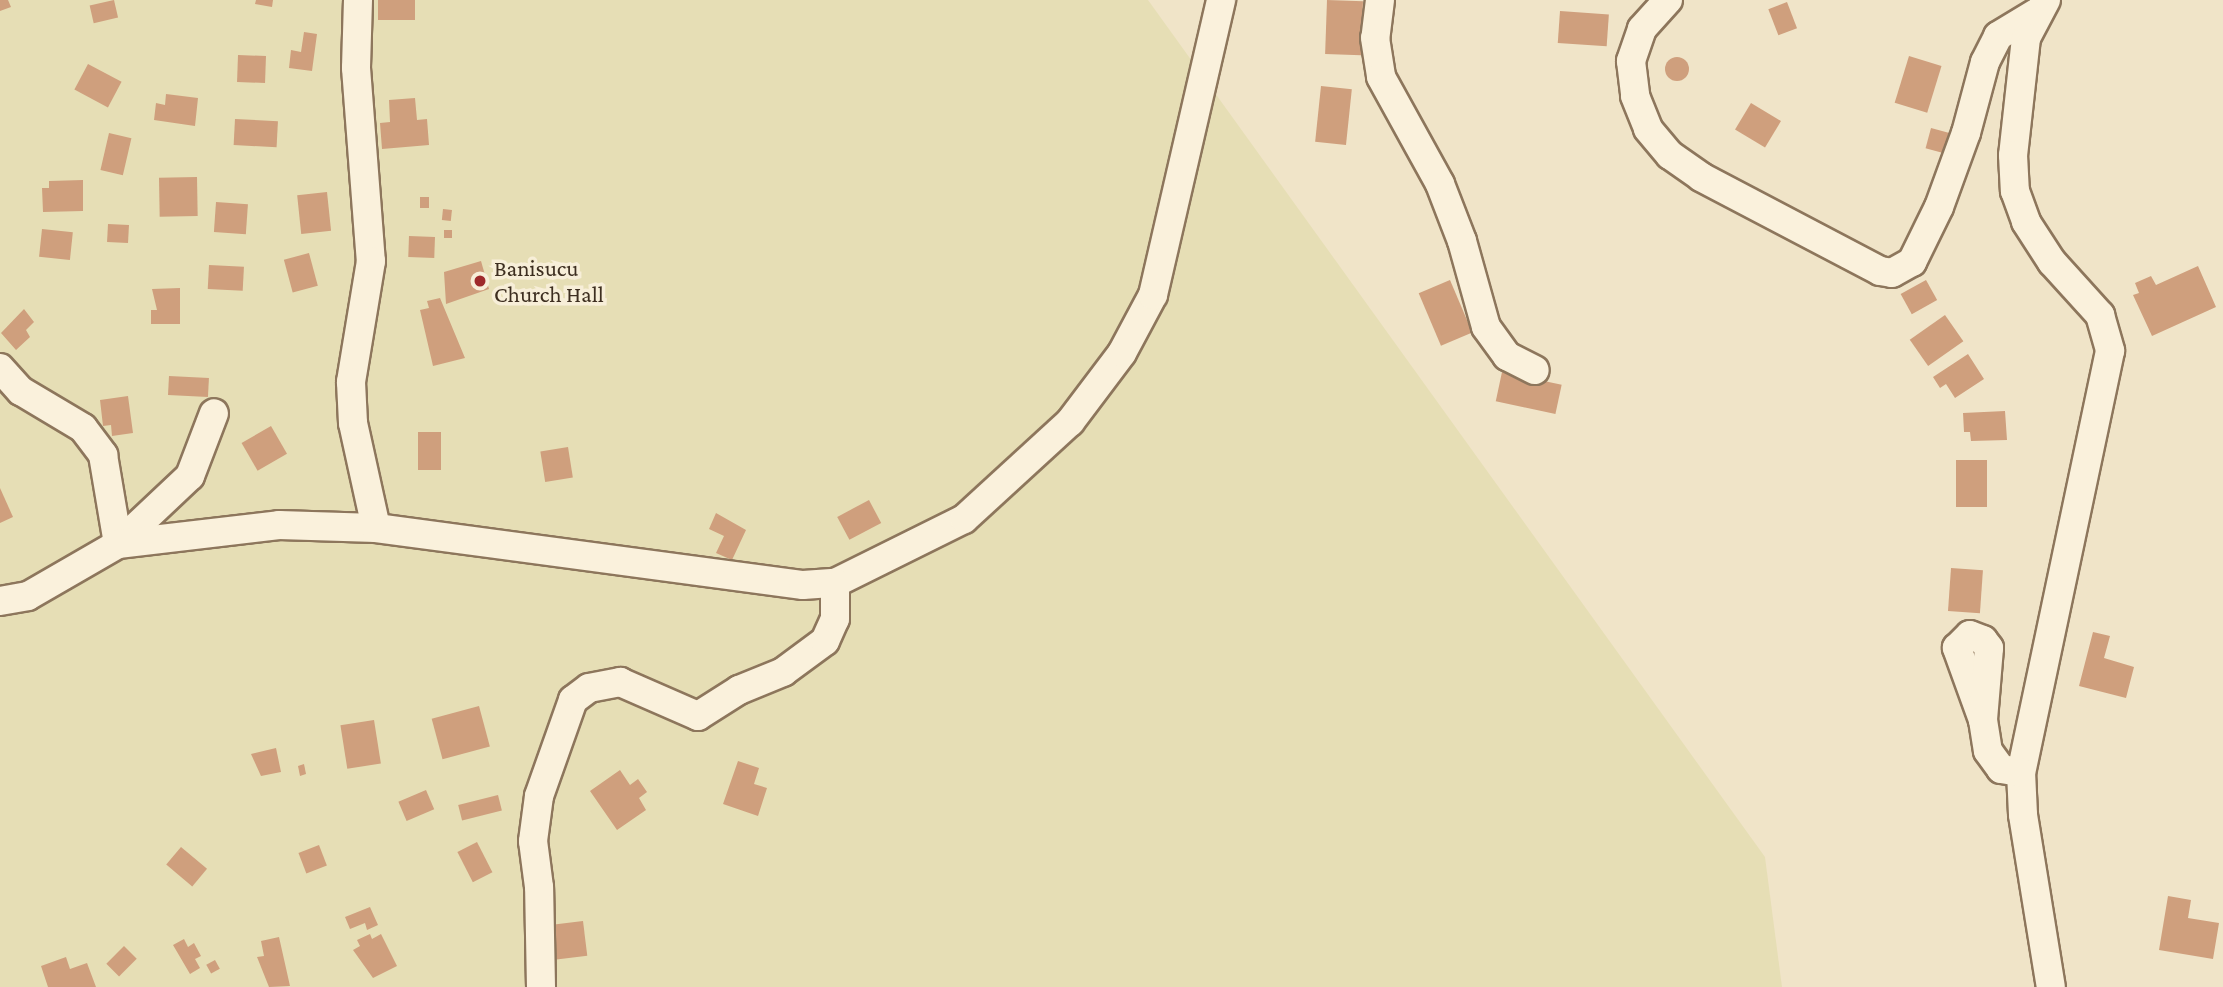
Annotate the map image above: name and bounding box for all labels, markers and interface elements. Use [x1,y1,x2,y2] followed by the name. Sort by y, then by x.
[494,254,604,308] place label: Banisucu Church Hall
[472,273,488,289] marker: Banisucu Church Hall

